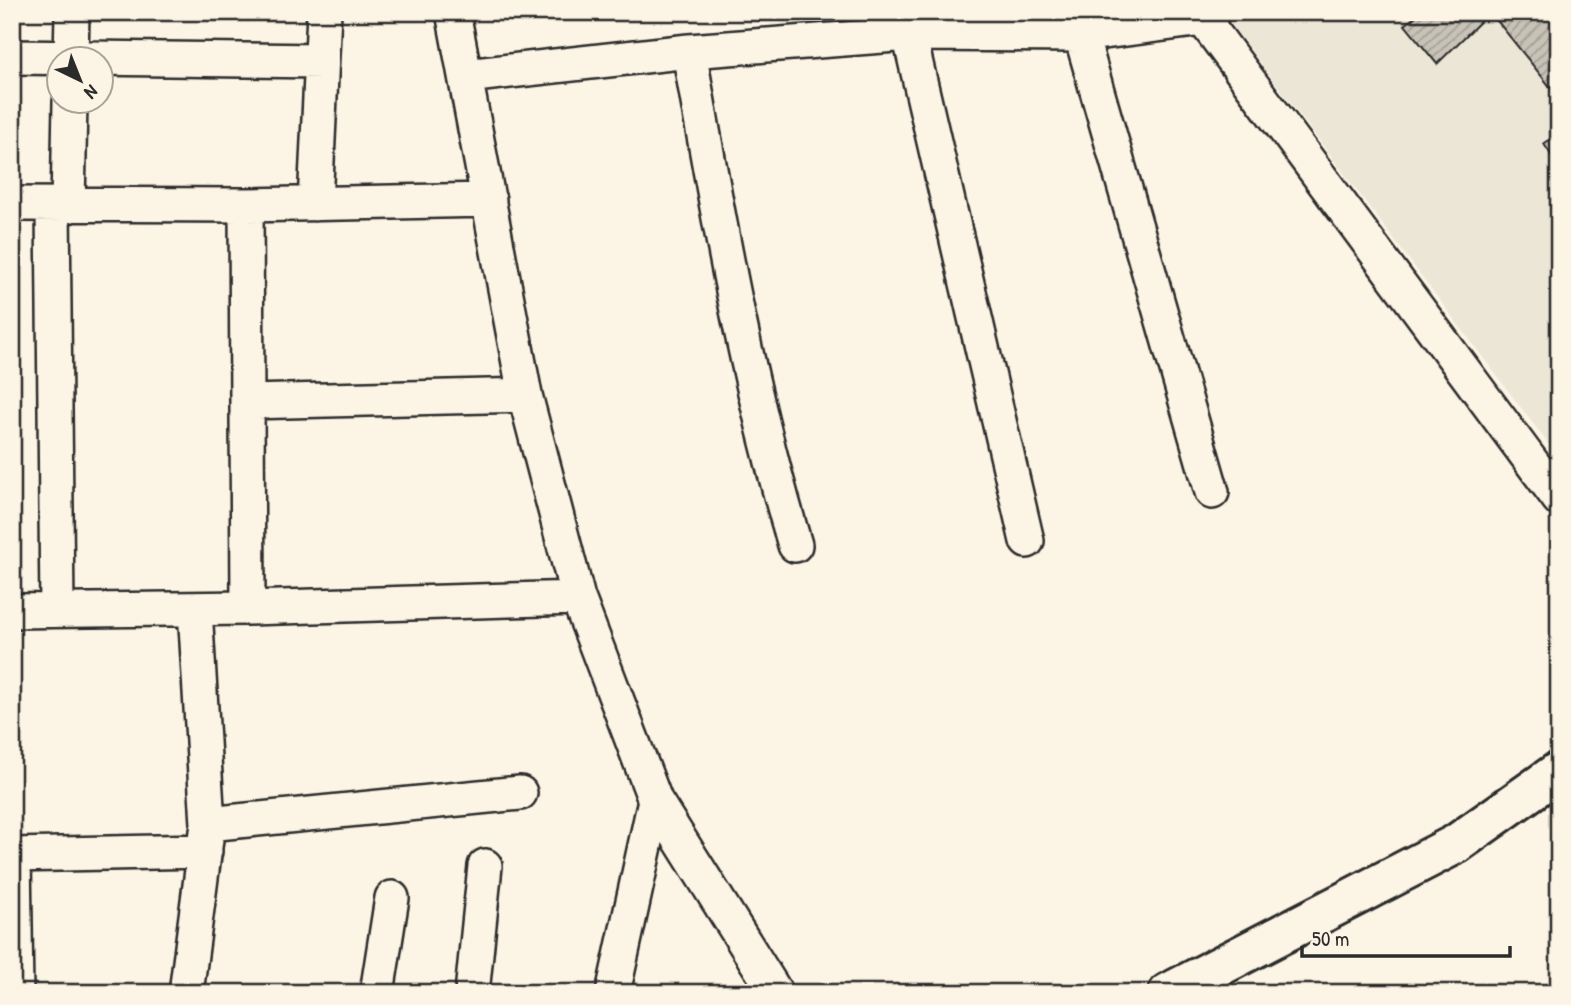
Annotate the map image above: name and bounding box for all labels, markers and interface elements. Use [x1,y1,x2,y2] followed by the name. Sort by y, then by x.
[46,46,116,116] north arrow
[79,79,104,105] text: N
[1302,914,1510,958] scale bar
[1312,924,1349,953] text: 50 m

